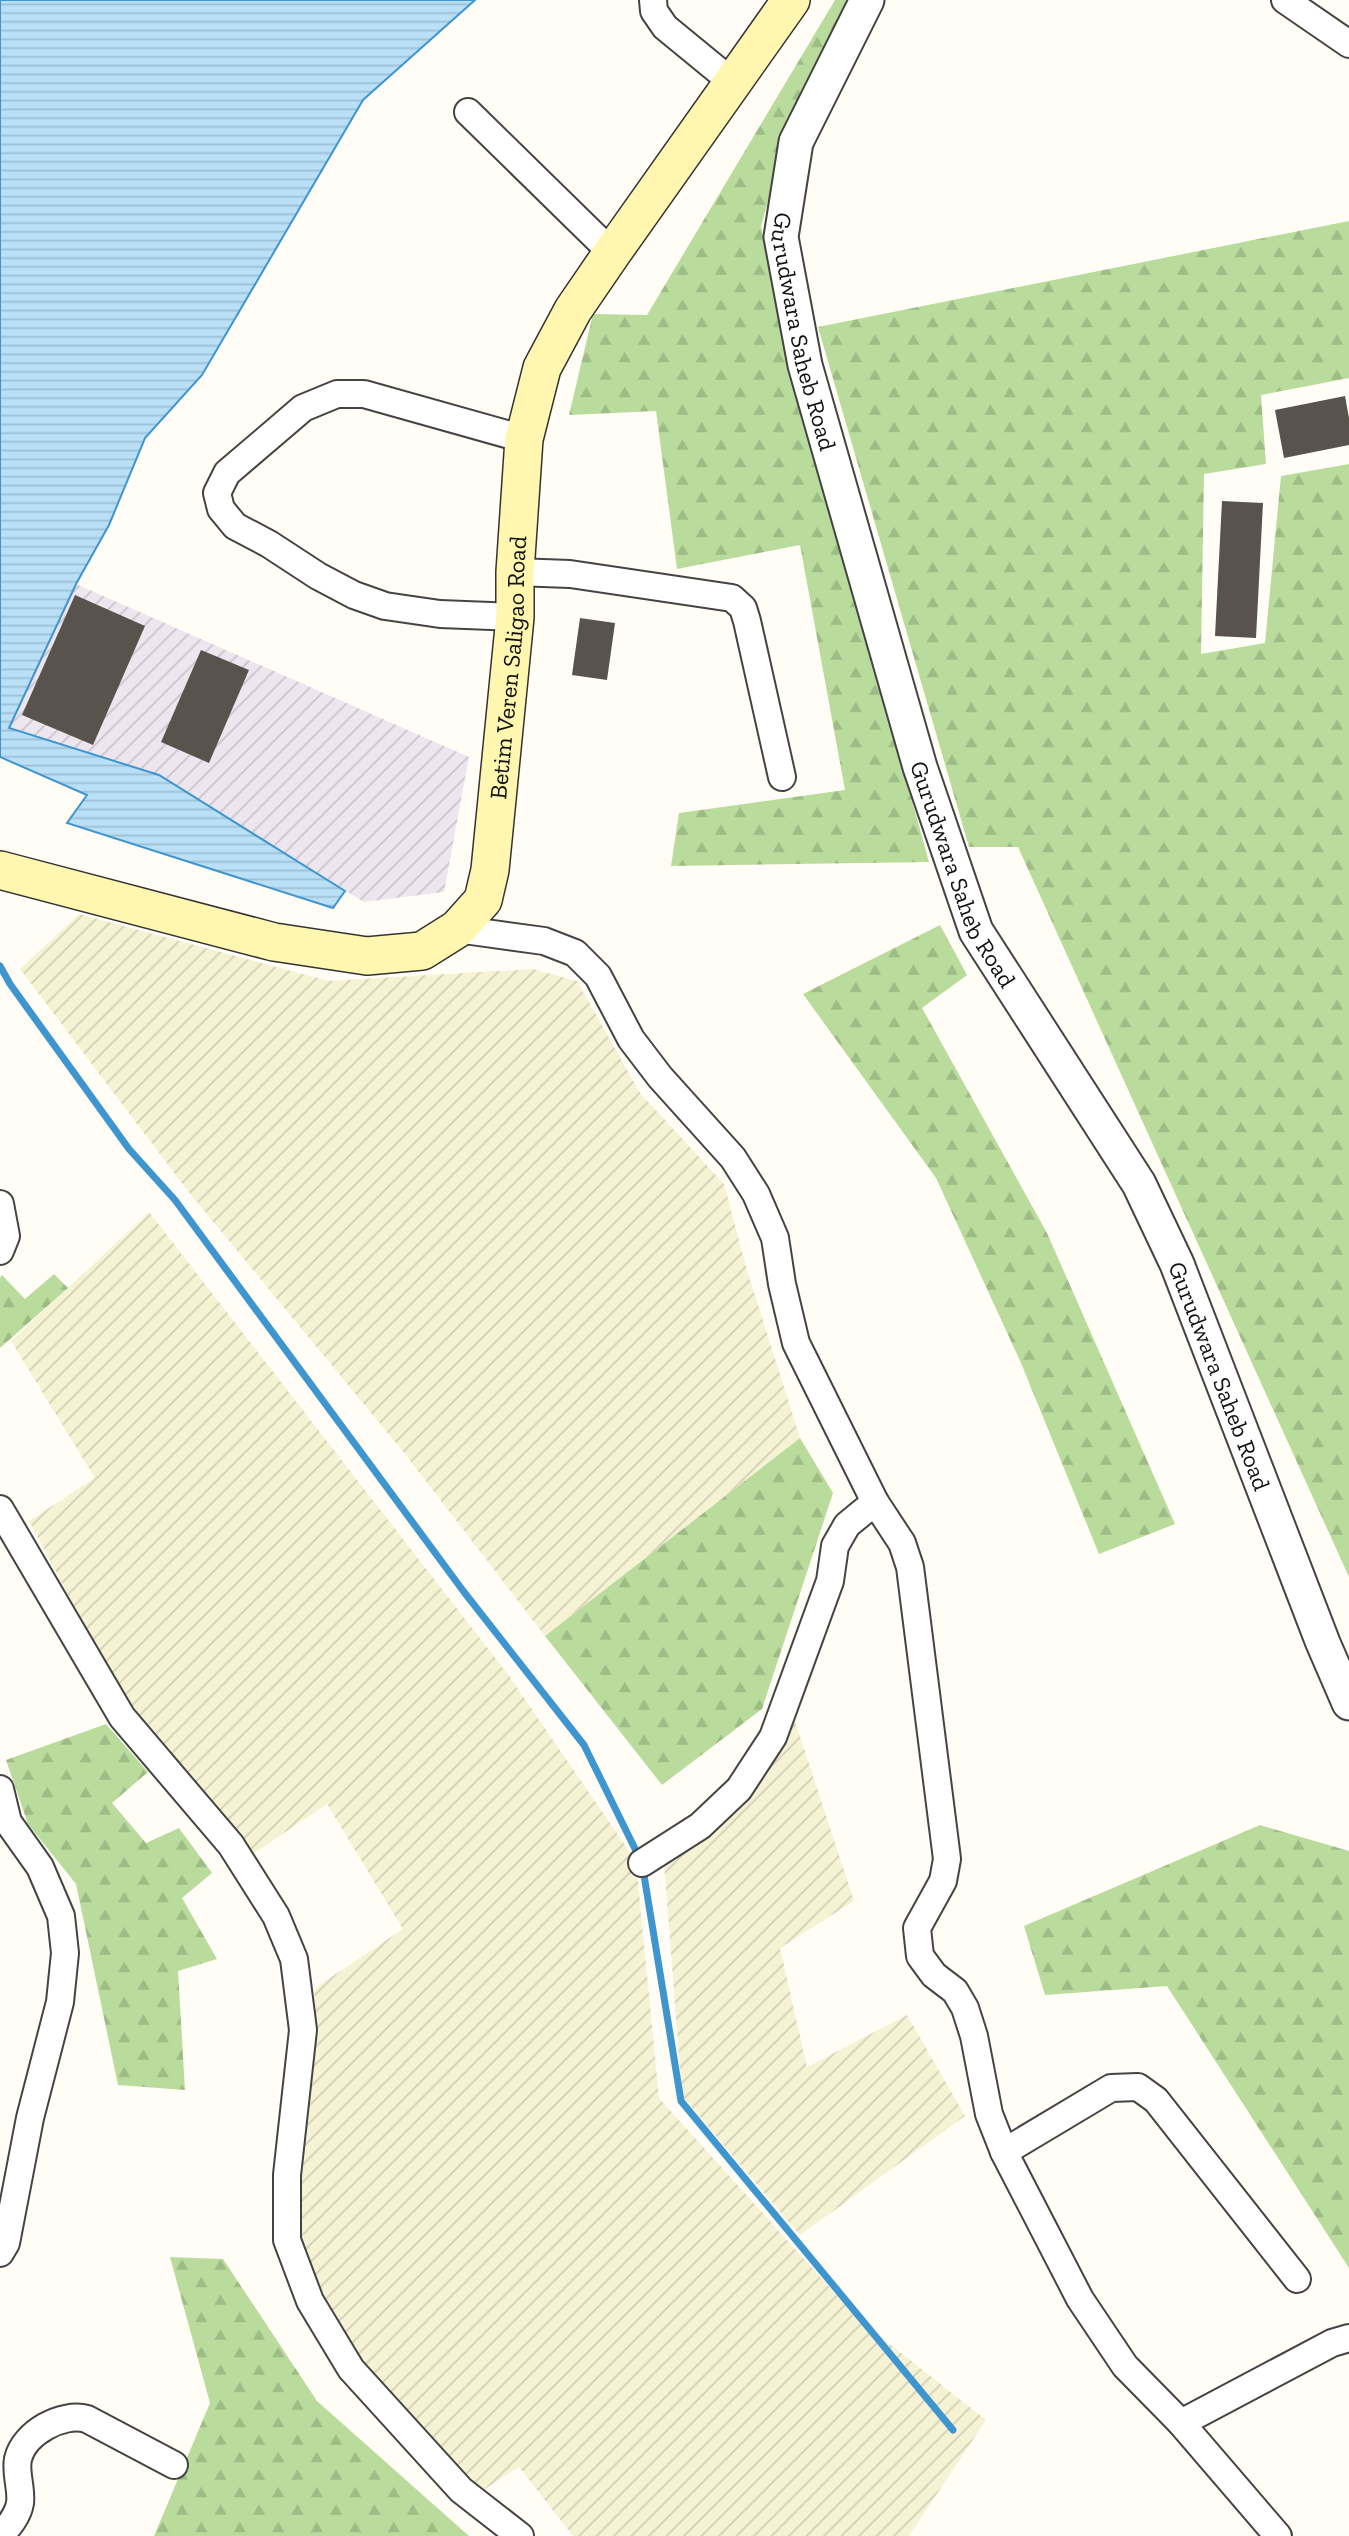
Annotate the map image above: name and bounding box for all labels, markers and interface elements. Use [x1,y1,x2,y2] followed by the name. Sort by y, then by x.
[766,211,843,454] street label: Gurudwara Saheb Road
[483,535,532,801] street label: Betim Veren Saligao Road
[904,757,1023,992] street label: Gurudwara Saheb Road
[1163,1257,1277,1494] street label: Gurudwara Saheb Road

